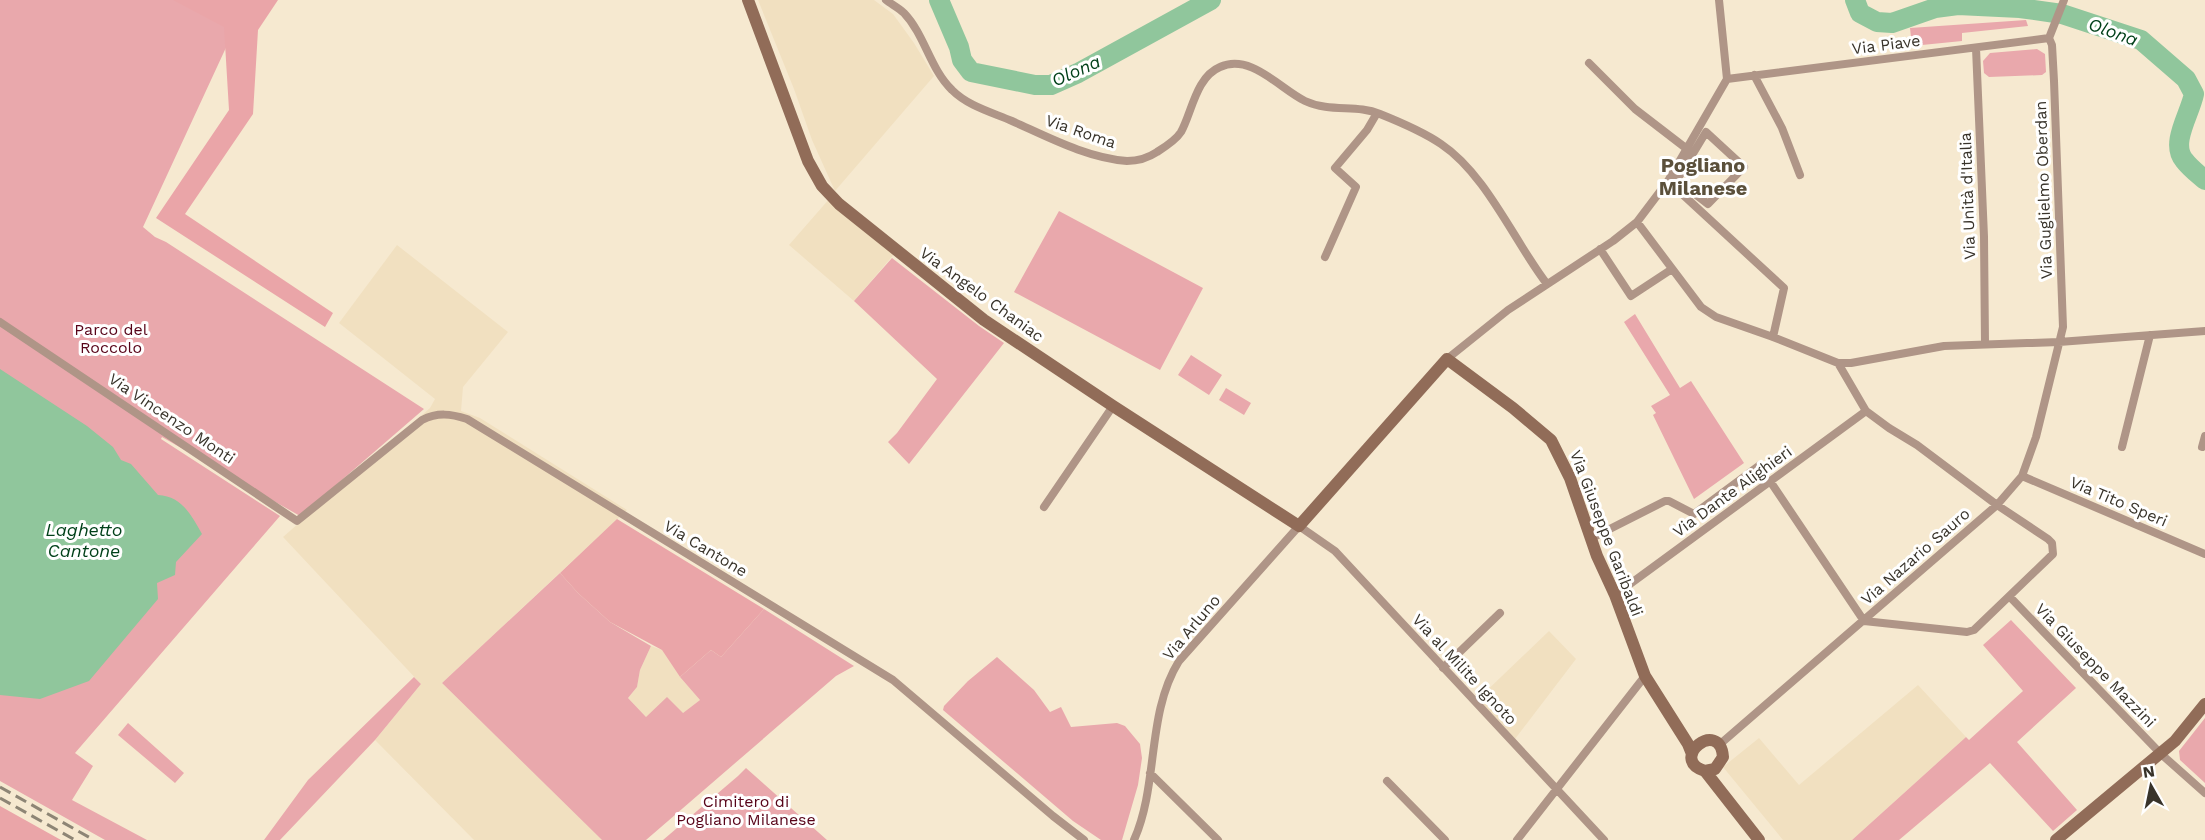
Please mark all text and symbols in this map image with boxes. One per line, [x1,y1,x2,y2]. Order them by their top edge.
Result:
water label: Olona [2086,13,2141,50]
street label: Via Piave [1851,31,1922,58]
water label: Olona [1048,51,1103,91]
street label: Via Guglielmo Oberdan [2031,100,2056,280]
street label: Via Roma [1043,111,1118,152]
street label: Via Unità d'Italia [1956,132,1979,260]
district label: Pogliano Milanese [1659,153,1747,200]
street label: Via Angelo Chaniac [916,243,1047,346]
park label: Parco del Roccolo [74,320,148,357]
street label: Via Vincenzo Monti [105,369,238,468]
street label: Via Dante Alighieri [1669,442,1795,541]
street label: Via Giuseppe Garibaldi [1566,447,1647,619]
street label: Via Tito Speri [2067,472,2170,531]
street label: Via Nazario Sauro [1857,504,1974,609]
street label: Via Cantone [661,516,751,581]
water label: Laghetto Cantone [46,519,122,561]
street label: Via Arluno [1159,591,1224,664]
street label: Via Giuseppe Mazzini [2031,599,2160,731]
street label: Via al Milite Ignoto [1408,610,1521,729]
north arrow [2121,756,2181,816]
text: N [2141,761,2156,782]
park label: Cimitero di Pogliano Milanese [676,792,816,829]

